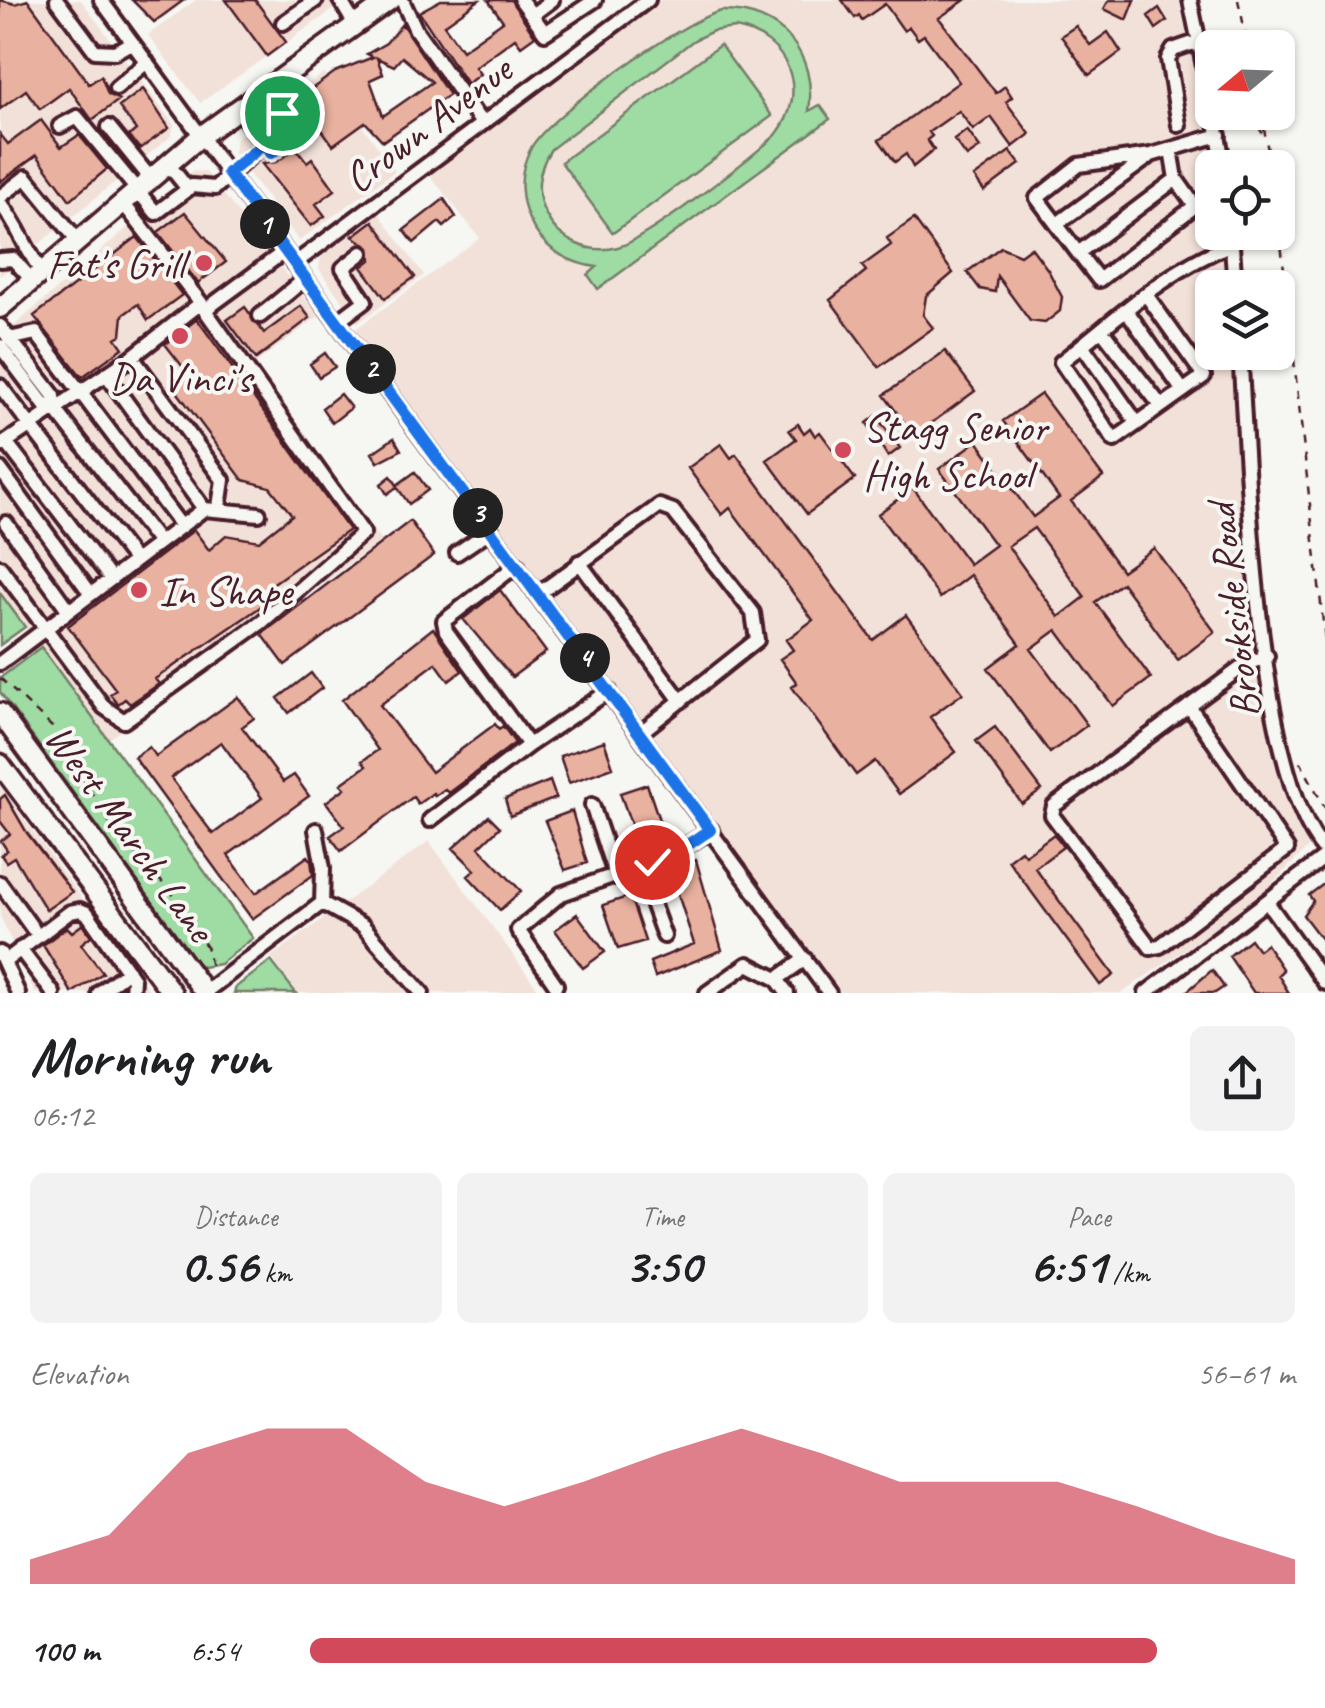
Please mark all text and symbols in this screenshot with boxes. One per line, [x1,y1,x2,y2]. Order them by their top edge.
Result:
north arrow [1195,30,1295,130]
map controls [1195,30,1295,370]
street label: Crown Avenue [333,42,525,205]
pin [240,71,325,156]
icon: arrive [255,86,310,141]
button: locate [1195,150,1295,250]
pin: 1 [240,199,290,249]
text: 1 [259,206,271,241]
place label: Fat's Grill [47,238,191,291]
marker: Fat's Grill [193,252,215,274]
button: layers [1195,270,1295,370]
marker: Da Vinci's [169,325,191,347]
pin: 2 [346,344,396,394]
text: 2 [365,351,377,386]
place label: Da Vinci's [109,352,255,405]
place label: Stagg Senior High School [863,401,1050,502]
marker: Stagg Senior High School [832,439,854,461]
pin: 3 [453,488,503,538]
street label: Brookside Road [1193,494,1273,721]
text: 3 [472,495,484,530]
place label: In Shape [159,565,294,618]
marker: In Shape [128,579,150,601]
pin: 4 [560,633,610,683]
text: 4 [579,640,591,675]
street label: West March Lane [33,713,229,955]
pin [610,820,695,905]
icon: check [625,835,680,890]
text: Morning run [30,1022,270,1092]
button: share [1190,1026,1295,1131]
text: 06:12 [30,1095,94,1136]
text: Distance [194,1199,278,1234]
text: Time [641,1199,684,1234]
text: Pace [1068,1199,1111,1234]
text: 0.56 [180,1234,258,1297]
text: 3:50 [624,1234,701,1297]
text: 6:51 [1029,1234,1106,1297]
text: km [258,1255,292,1290]
text: /km [1106,1255,1150,1290]
text: Elevation [30,1353,128,1394]
text: 56–61 m [1197,1353,1295,1394]
text: 100 m [30,1630,99,1671]
text: 6:54 [190,1630,240,1671]

